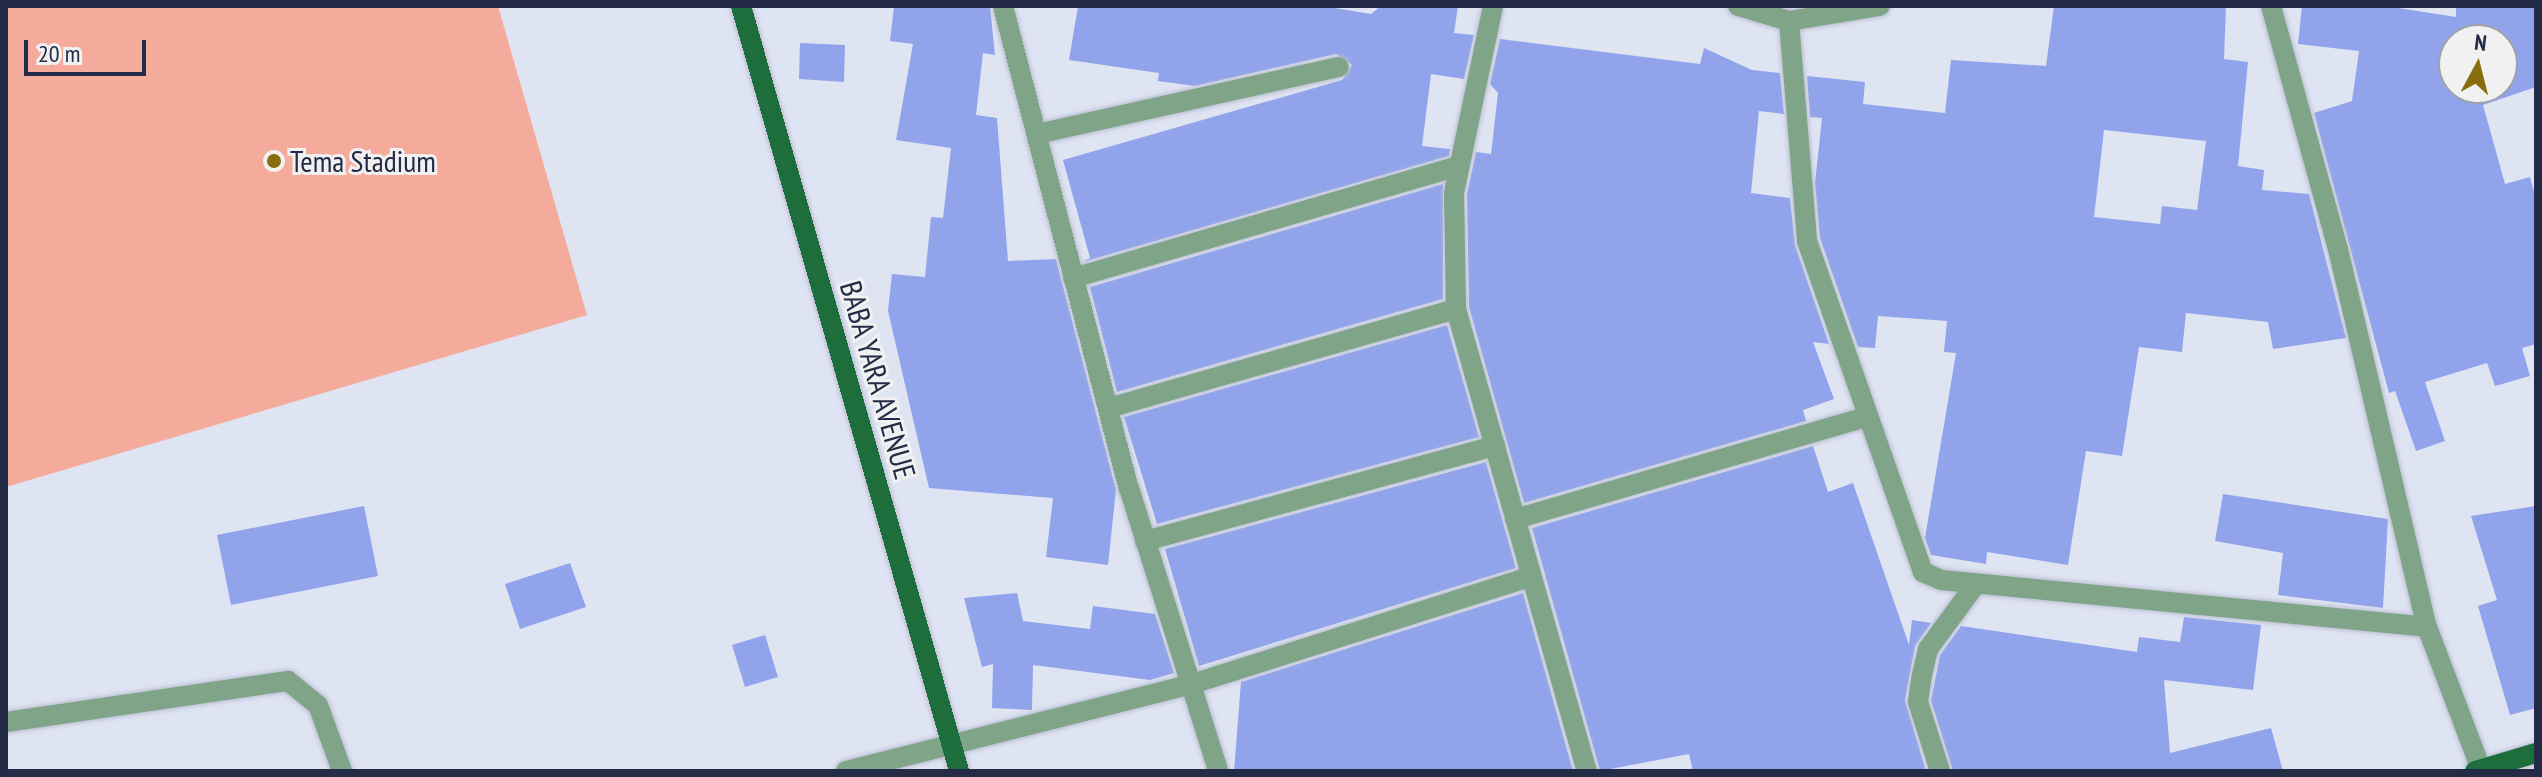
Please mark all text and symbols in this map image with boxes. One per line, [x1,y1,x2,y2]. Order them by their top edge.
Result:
scale bar [28,24,150,74]
north arrow [2438,24,2518,104]
text: N [2473,28,2488,57]
text: 20 m [38,38,80,69]
place label: Tema Stadium [290,143,436,179]
marker: Tema Stadium [265,152,283,170]
street label: BABA YARA AVENUE [832,275,924,485]

